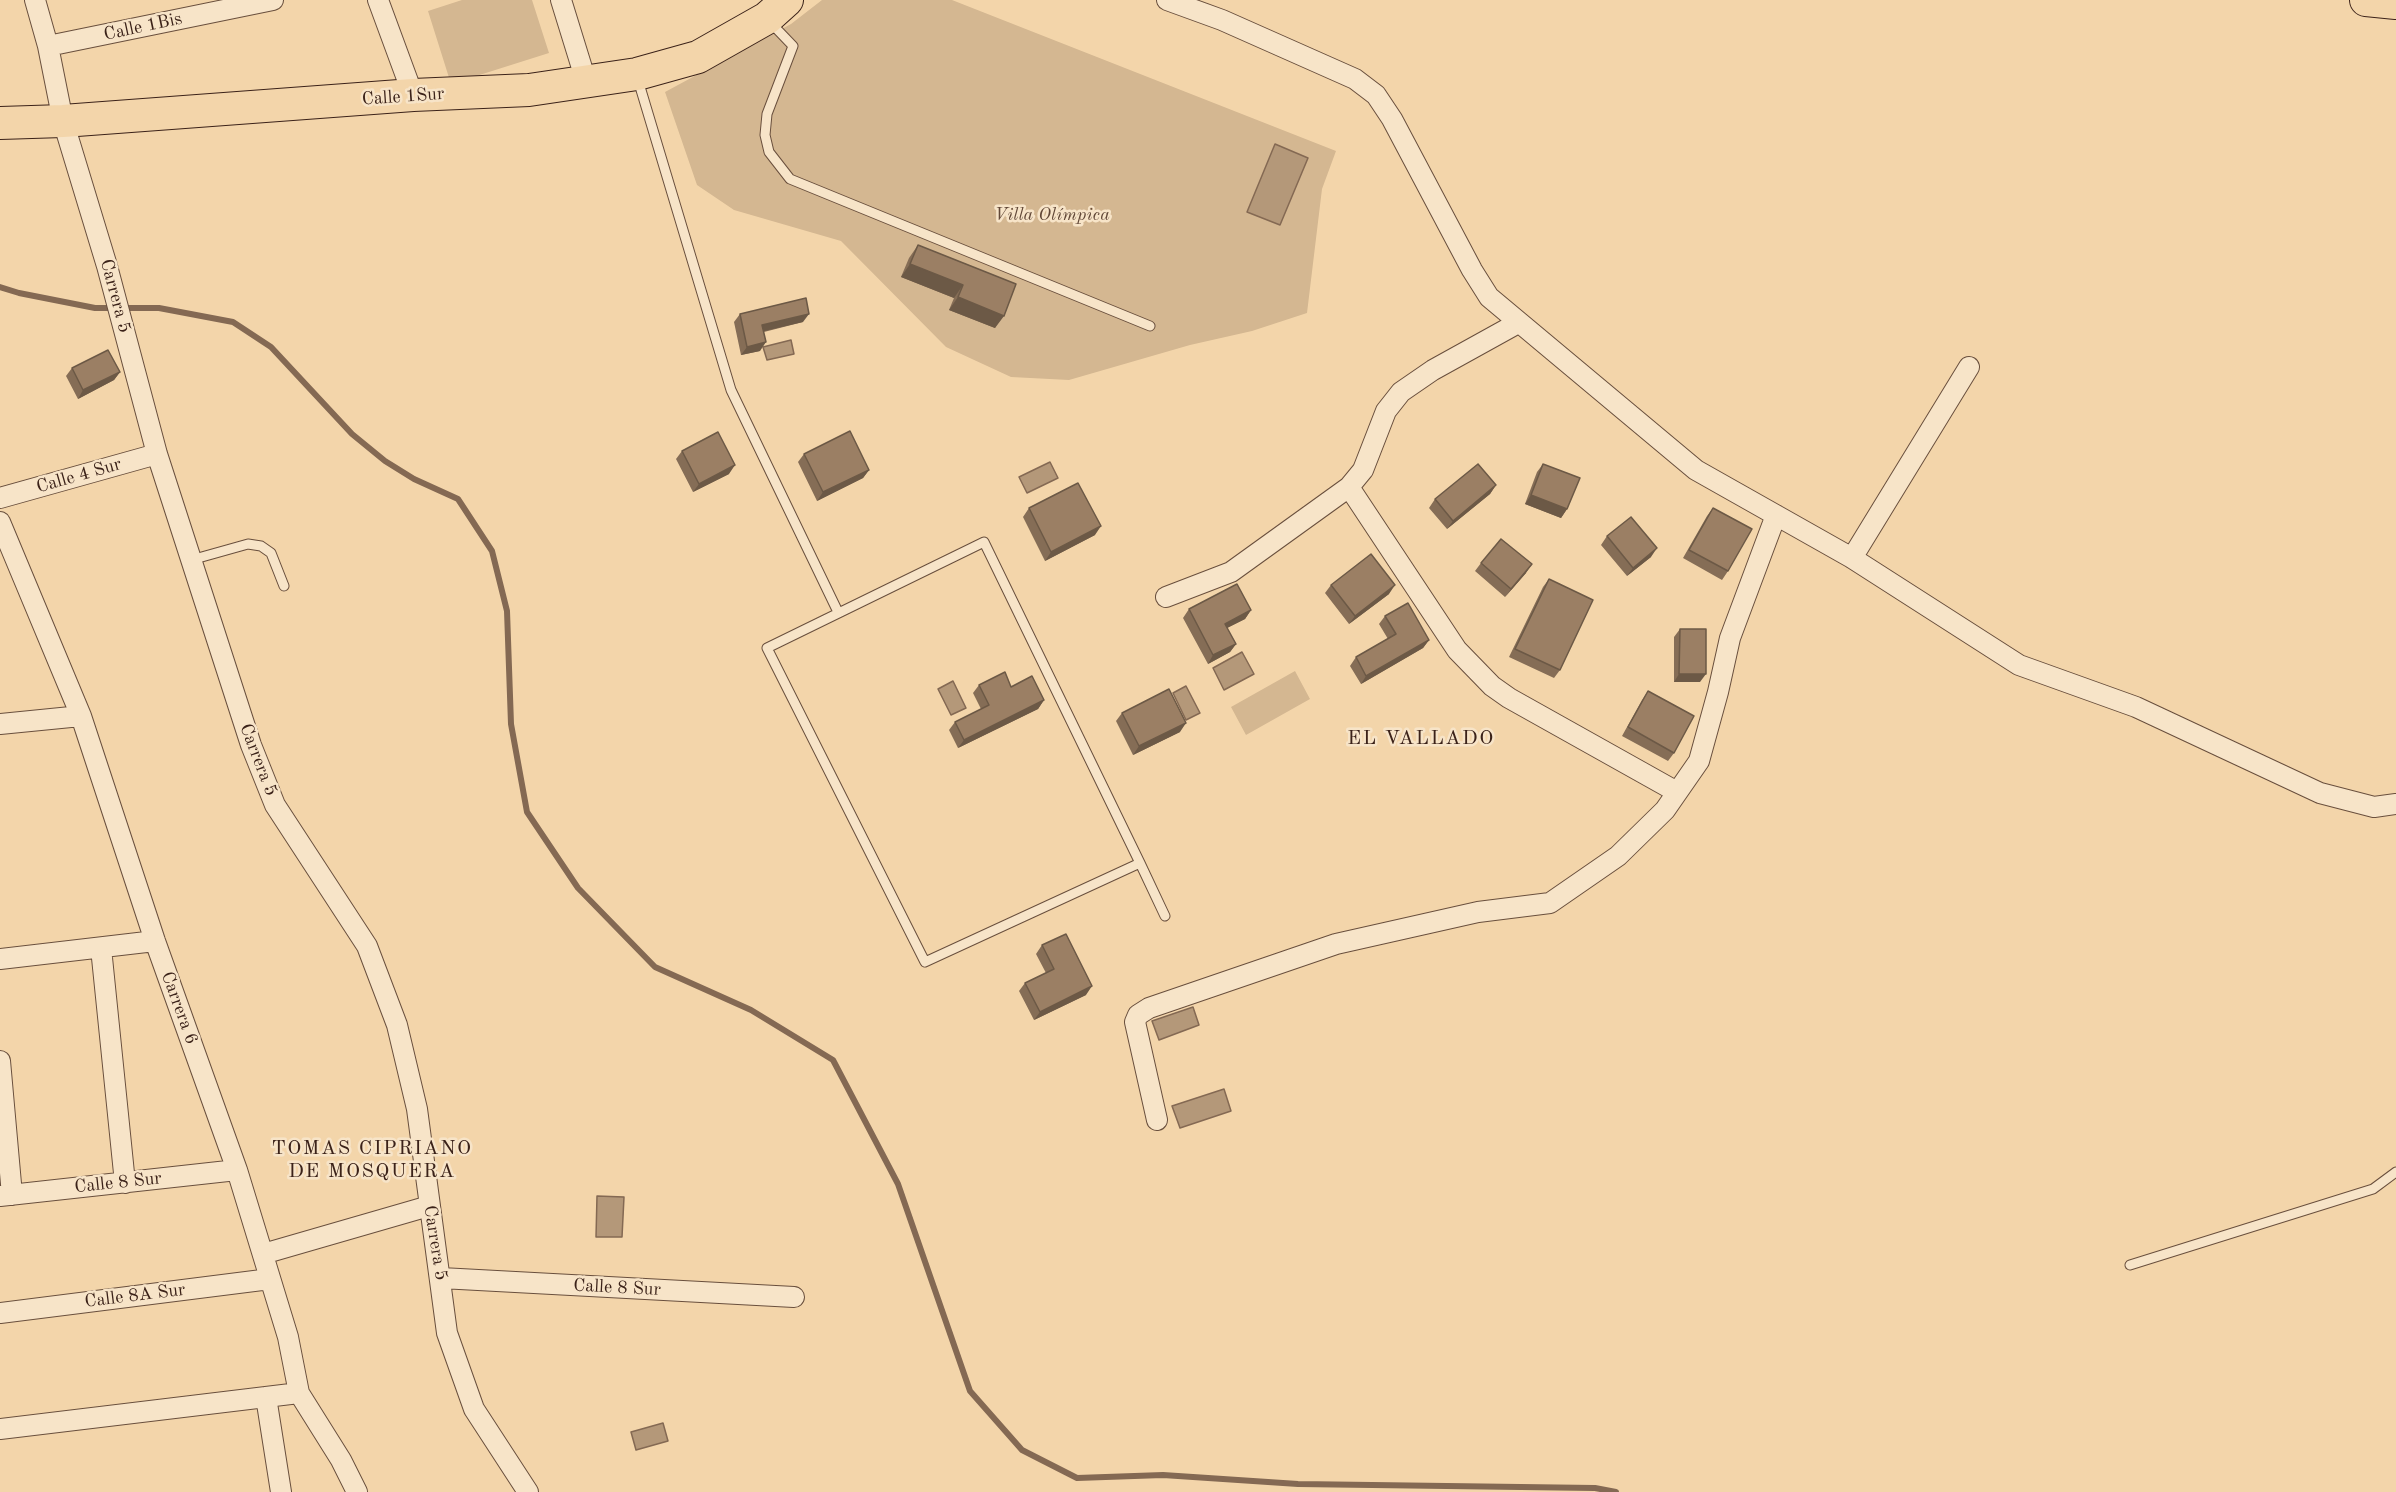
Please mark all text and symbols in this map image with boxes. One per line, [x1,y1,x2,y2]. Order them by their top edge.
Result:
street label: Calle 1Bis [102,8,184,46]
street label: Calle 1Sur [361,83,445,111]
park label: Villa Olímpica [994,204,1110,226]
street label: Carrera 5 [95,257,135,335]
street label: Calle 4 Sur [34,454,124,498]
street label: Carrera 5 [234,721,282,799]
district label: EL VALLADO [1347,727,1495,751]
street label: Carrera 6 [156,969,202,1047]
district label: TOMAS CIPRIANO DE MOSQUERA [271,1137,473,1184]
street label: Calle 8 Sur [73,1168,163,1198]
street label: Carrera 5 [418,1204,452,1282]
street label: Calle 8 Sur [573,1275,661,1301]
street label: Calle 8A Sur [83,1279,187,1313]

